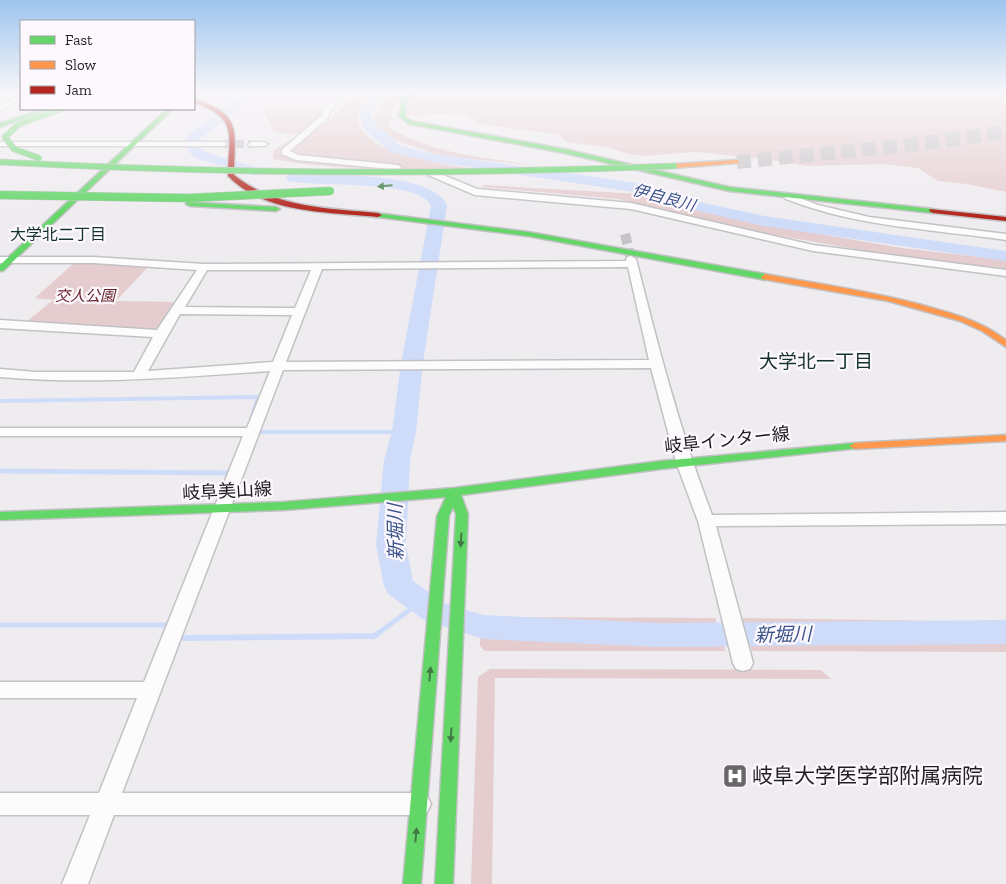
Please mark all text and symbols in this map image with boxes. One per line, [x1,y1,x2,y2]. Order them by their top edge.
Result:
legend [20,20,195,110]
text: Fast [65,31,93,49]
text: Slow [65,56,97,74]
text: Jam [65,81,92,99]
water label: 伊自良川 [630,180,699,215]
one-way arrow [377,182,393,190]
district label: 大学北二丁目 [10,225,106,244]
park label: 交人公園 [55,287,117,305]
district label: 大学北一丁目 [759,350,873,373]
street label: 岐阜インター線 [663,422,791,458]
street label: 岐阜美山線 [181,478,273,504]
water label: 新堀川 [383,501,407,561]
one-way arrow [456,532,464,548]
water label: 新堀川 [754,622,814,646]
one-way arrow [426,665,434,681]
one-way arrow [447,728,455,744]
hospital icon: 岐阜大学医学部附属病院 [722,763,748,789]
place label: 岐阜大学医学部附属病院 [752,763,983,788]
one-way arrow [413,827,421,843]

